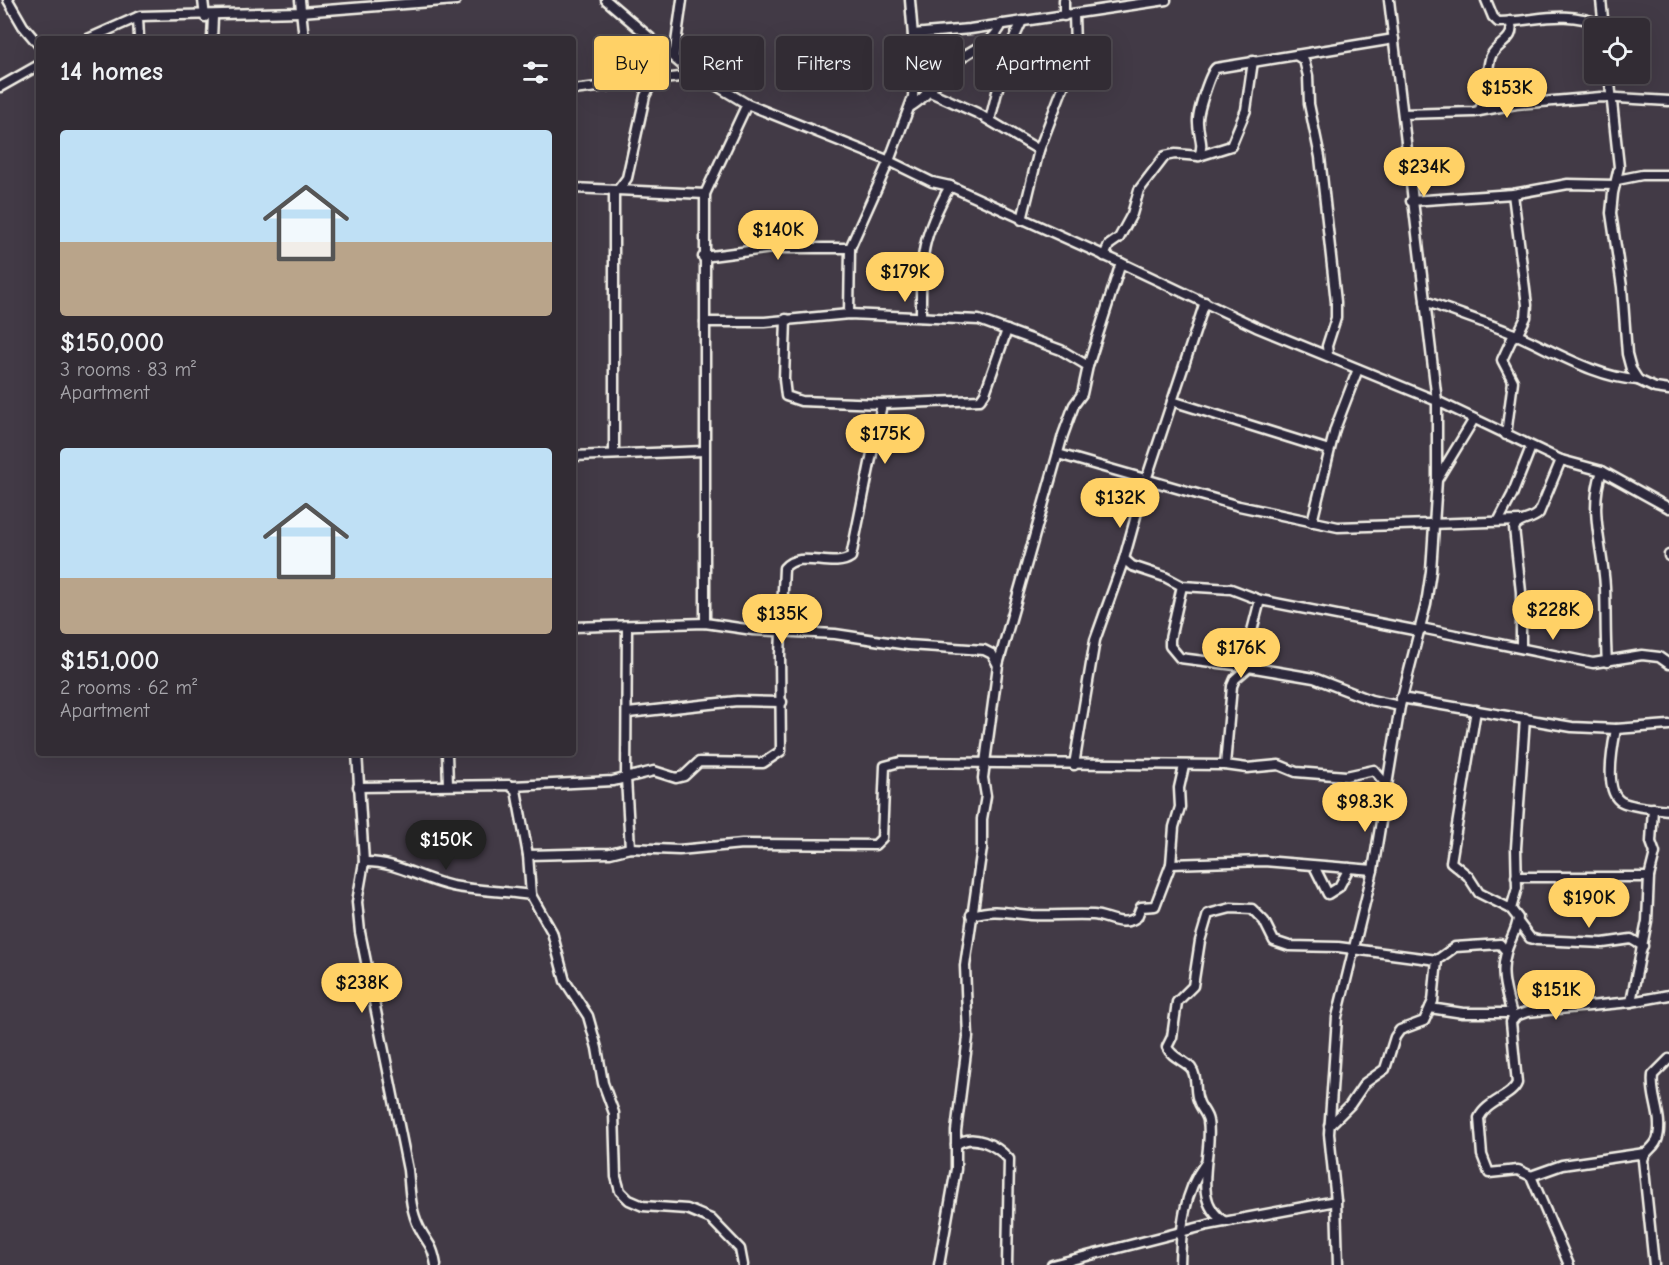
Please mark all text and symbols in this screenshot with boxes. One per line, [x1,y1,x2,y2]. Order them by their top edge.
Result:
map controls [1584,18,1650,84]
button: locate [1584,18,1650,84]
chip: Buy [594,36,669,90]
chip: Rent [681,36,764,90]
chip: Filters [776,36,872,90]
chip: New [884,36,963,90]
chip: Apartment [975,36,1111,90]
icon: filters [519,56,552,89]
text: 14 homes [60,57,163,87]
pin: $153K [1465,68,1549,119]
text: $153K [1481,76,1533,99]
pin: $234K [1382,147,1466,198]
text: $234K [1398,155,1450,178]
icon: home [252,169,360,277]
pin: $140K [736,210,820,261]
text: $140K [752,218,804,241]
pin: $179K [863,252,947,303]
text: $179K [880,260,930,283]
text: $150,000 [60,328,164,358]
text: 3 rooms · 83 m² [60,358,196,381]
text: Apartment [60,381,150,404]
pin: $175K [843,414,927,465]
text: $175K [860,422,910,445]
pin: $132K [1078,478,1162,529]
text: $132K [1095,486,1145,509]
icon: home [252,487,360,595]
pin: $228K [1511,590,1595,641]
pin: $135K [740,594,824,645]
text: $228K [1526,598,1580,621]
text: $135K [756,602,808,625]
pin: $176K [1199,628,1283,679]
text: $176K [1216,636,1266,659]
text: $151,000 [60,646,159,676]
text: 2 rooms · 62 m² [60,676,197,699]
text: Apartment [60,699,150,722]
pin: $98.3K [1316,782,1414,833]
text: $98.3K [1336,790,1394,813]
pin: $150K [404,820,488,871]
text: $150K [419,828,473,851]
pin: $190K [1547,878,1631,929]
text: $190K [1562,886,1616,909]
pin: $238K [320,963,404,1014]
pin: $151K [1514,970,1598,1021]
text: $238K [335,971,389,994]
text: $151K [1531,978,1581,1001]

